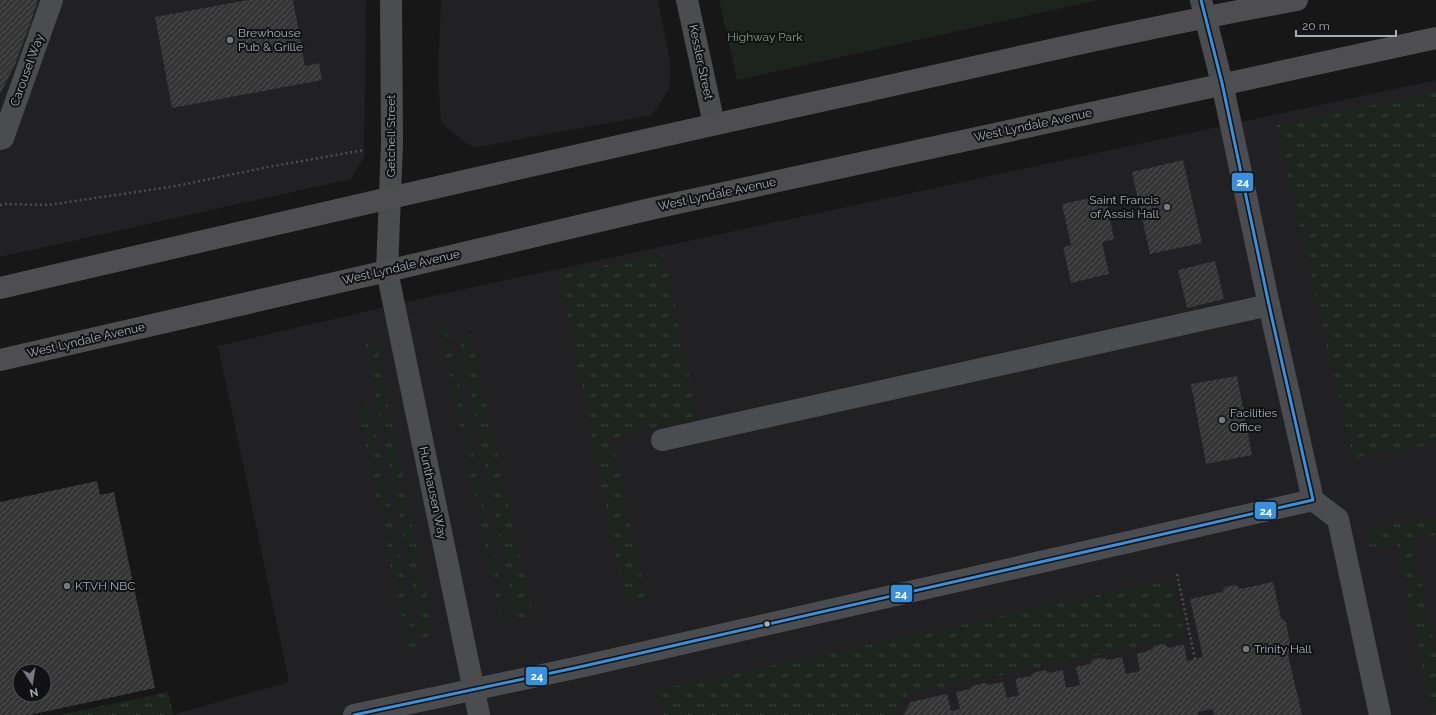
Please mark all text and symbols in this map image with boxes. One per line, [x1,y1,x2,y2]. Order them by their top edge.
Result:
scale bar [1296,12,1396,38]
text: 20 m [1302,19,1330,33]
street label: Kessler Street [686,23,716,101]
place label: Brewhouse Pub & Grille [238,26,303,54]
park label: Highway Park [727,30,803,44]
street label: Carousel Way [7,31,47,108]
marker: Brewhouse Pub & Grille [225,35,235,45]
street label: Getchell Street [384,95,398,177]
street label: West Lyndale Avenue [973,106,1093,144]
line badge: 24 [1231,172,1254,192]
street label: West Lyndale Avenue [657,175,777,213]
text: 24 [1237,176,1249,189]
place label: Saint Francis of Assisi Hall [1089,193,1160,221]
marker: Saint Francis of Assisi Hall [1162,202,1172,212]
street label: West Lyndale Avenue [341,247,461,287]
street label: West Lyndale Avenue [26,320,146,360]
place label: Facilities Office [1230,406,1278,434]
marker: Facilities Office [1217,415,1227,425]
street label: Hunthausen Way [416,445,450,541]
line badge: 24 [1254,501,1277,520]
text: 24 [1260,505,1272,518]
place label: KTVH NBC [75,579,136,593]
marker: KTVH NBC [62,581,72,591]
line badge: 24 [890,584,913,603]
text: 24 [895,588,907,601]
unlabelled marker [762,619,772,629]
place label: Trinity Hall [1254,642,1313,656]
marker: Trinity Hall [1241,644,1251,654]
north arrow [12,663,52,703]
line badge: 24 [525,666,548,686]
text: 24 [531,670,543,683]
text: N [29,685,39,700]

